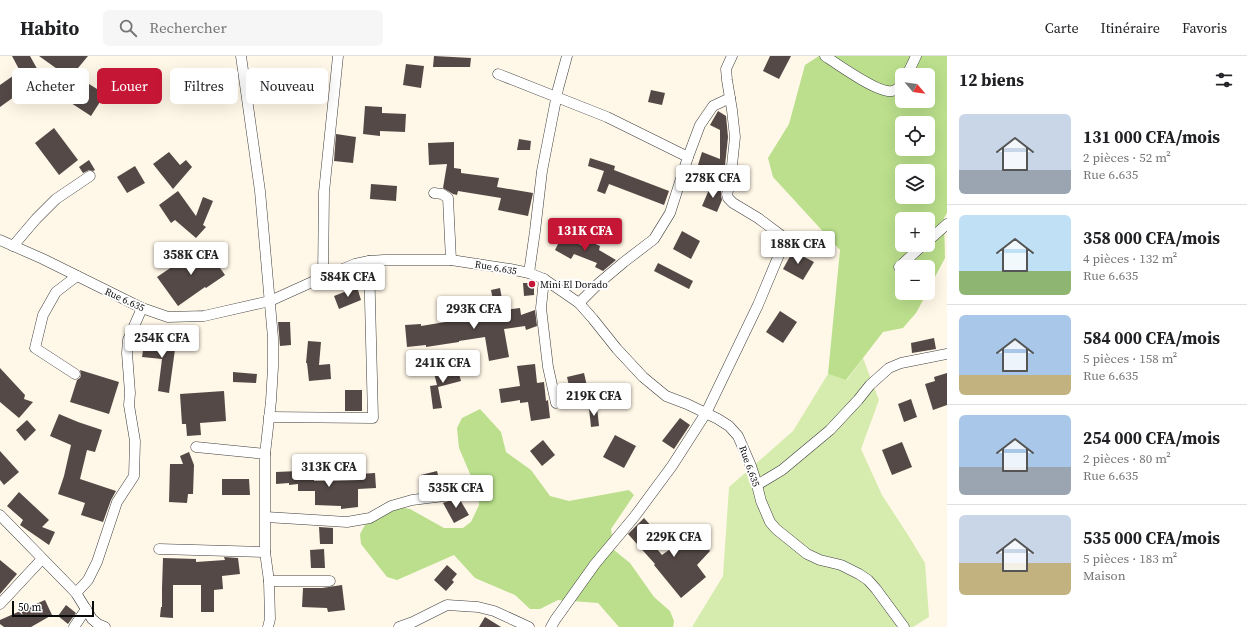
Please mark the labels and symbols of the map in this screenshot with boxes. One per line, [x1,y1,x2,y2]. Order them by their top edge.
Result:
north arrow [895,68,935,108]
pin: 278K CFA [672,165,754,199]
pin: 131K CFA [544,218,626,252]
pin: 188K CFA [757,231,839,265]
pin: 358K CFA [150,242,232,276]
street label: Rue 6.635 [474,257,518,278]
pin: 584K CFA [307,264,389,298]
place label: Mini El Dorado [540,278,608,291]
marker: Mini El Dorado [527,279,537,289]
street label: Rue 6.635 [103,285,147,314]
pin: 293K CFA [433,296,515,330]
pin: 254K CFA [121,325,203,359]
pin: 241K CFA [402,350,484,384]
pin: 219K CFA [553,383,635,417]
street label: Rue 6.635 [736,444,763,488]
pin: 313K CFA [288,454,370,488]
pin: 535K CFA [415,475,497,509]
pin: 229K CFA [633,524,715,558]
scale bar [12,599,94,618]

